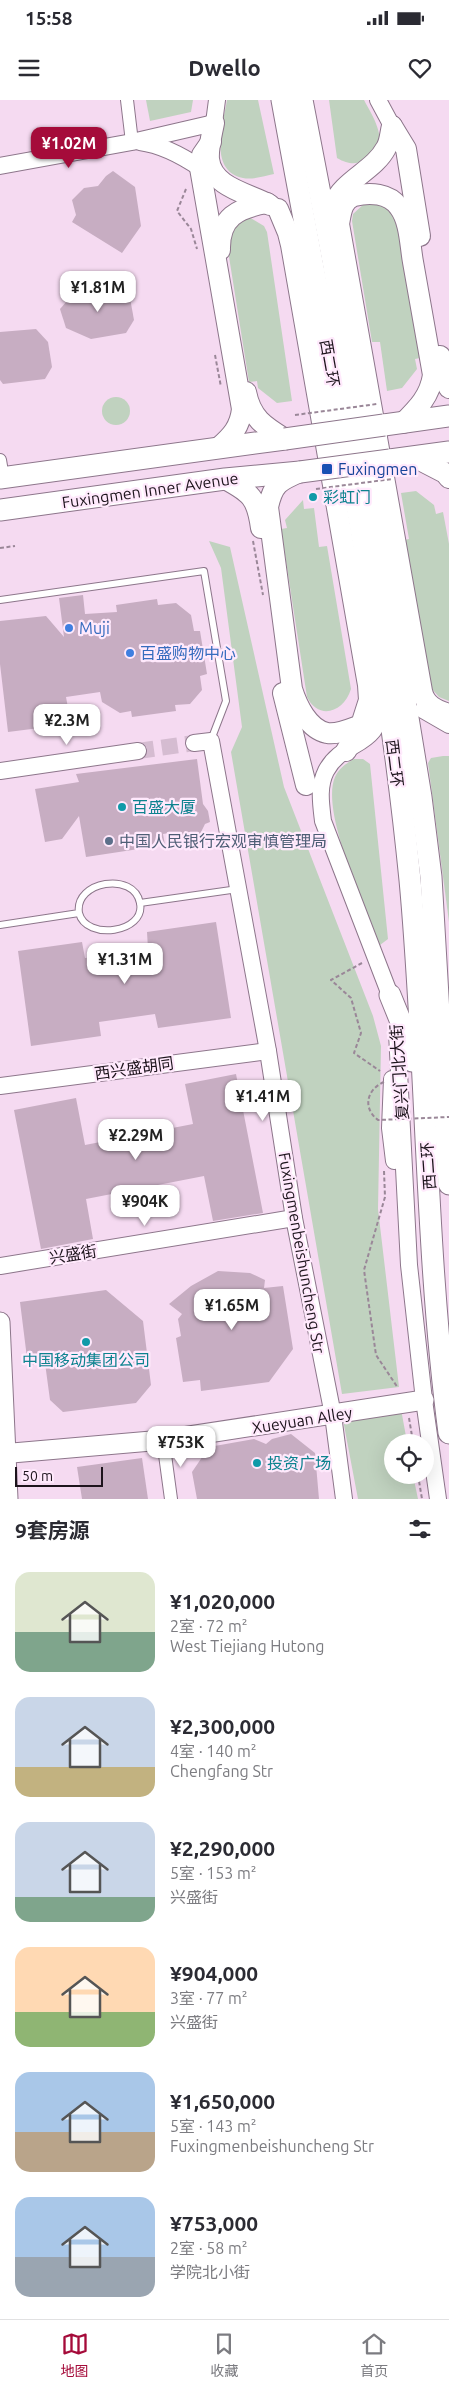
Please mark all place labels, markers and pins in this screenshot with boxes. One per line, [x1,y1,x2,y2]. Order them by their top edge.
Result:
pin: ¥1.02M [28,127,110,169]
pin: ¥1.81M [57,270,139,313]
place label: Fuxingmen [338,460,417,478]
marker: Fuxingmen [320,462,334,476]
place label: 彩虹门 [323,488,371,506]
marker: 彩虹门 [307,491,319,503]
place label: Muji [79,619,110,637]
marker: Muji [63,622,75,634]
place label: 百盛购物中心 [140,644,236,662]
marker: 百盛购物中心 [124,647,136,659]
pin: ¥2.3M [32,704,102,746]
place label: 百盛大厦 [132,798,196,816]
marker: 百盛大厦 [116,801,128,813]
place label: 中国人民银行宏观审慎管理局 [119,832,327,850]
marker: 中国人民银行宏观审慎管理局 [103,835,115,847]
pin: ¥1.31M [84,942,166,985]
pin: ¥1.41M [222,1080,304,1122]
pin: ¥2.29M [95,1118,177,1161]
pin: ¥904K [110,1184,180,1227]
pin: ¥1.65M [191,1288,273,1331]
marker: 中国移动集团公司 [80,1336,92,1348]
place label: 中国移动集团公司 [22,1351,150,1369]
pin: ¥753K [146,1426,216,1468]
place label: 投资广场 [267,1454,331,1472]
marker: 投资广场 [251,1457,263,1469]

